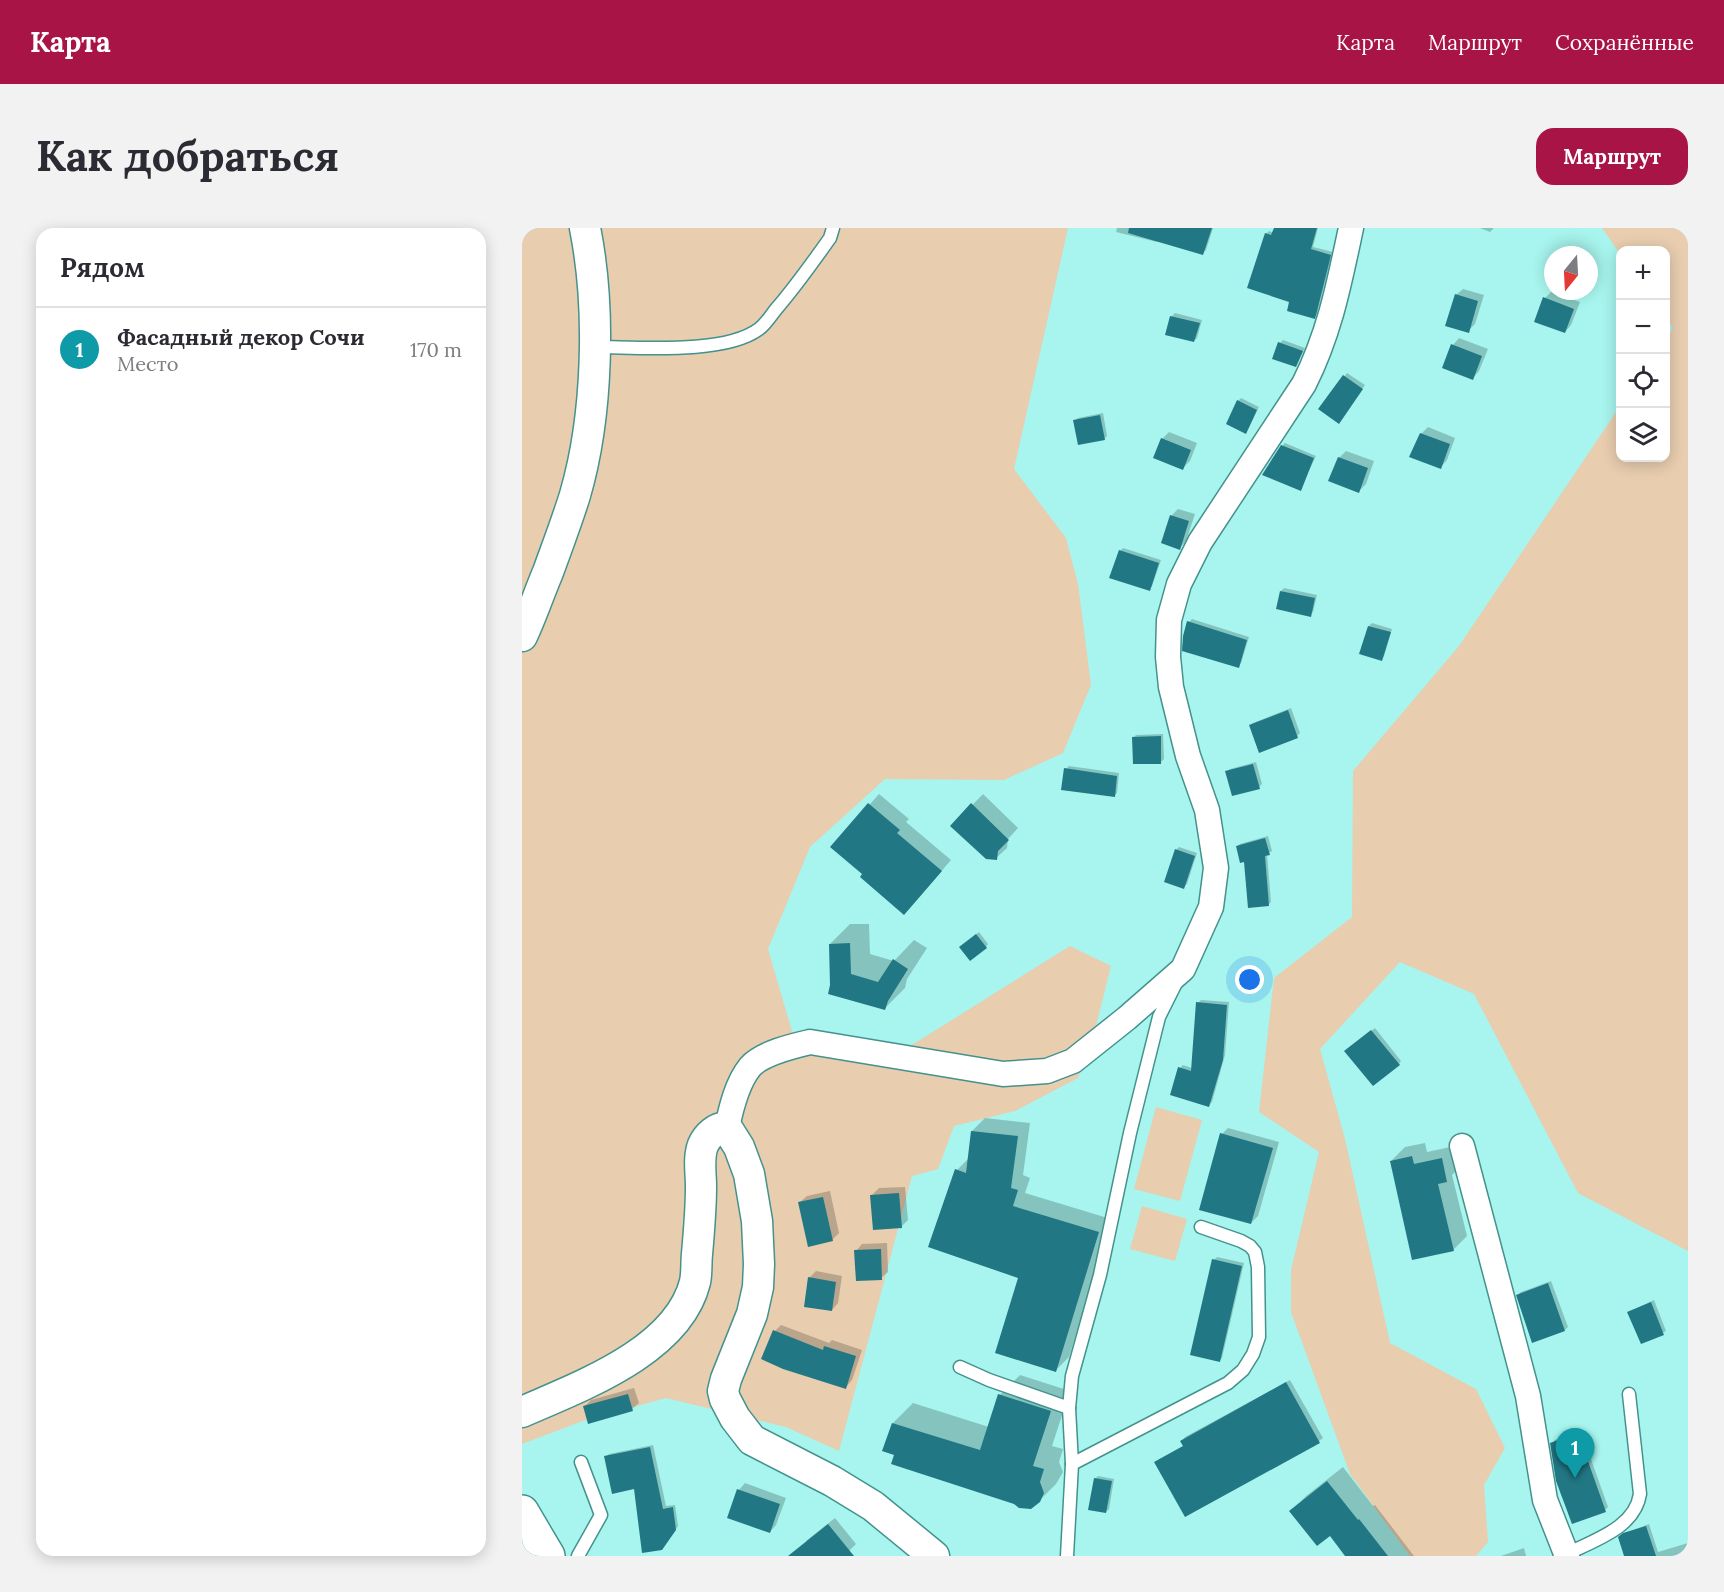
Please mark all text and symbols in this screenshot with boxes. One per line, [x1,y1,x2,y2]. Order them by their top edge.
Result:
text: Карта [30,24,111,60]
text: Карта [1336,29,1395,56]
text: Маршрут [1428,29,1522,56]
text: Сохранённые [1555,29,1694,56]
button: Маршрут [1536,128,1688,185]
text: Как добраться [36,129,339,183]
north arrow [1544,246,1598,300]
map controls [1616,246,1670,462]
button: + [1616,246,1670,300]
text: Рядом [60,251,145,284]
button: − [1616,300,1670,354]
text: Фасадный декор Сочи [117,323,364,351]
text: 1 [75,337,84,362]
text: 170 m [410,337,462,362]
text: Место [117,351,178,376]
button: locate [1616,354,1670,408]
button: layers [1616,408,1670,462]
your location [1235,965,1264,994]
pin: 1 [1556,1428,1594,1478]

